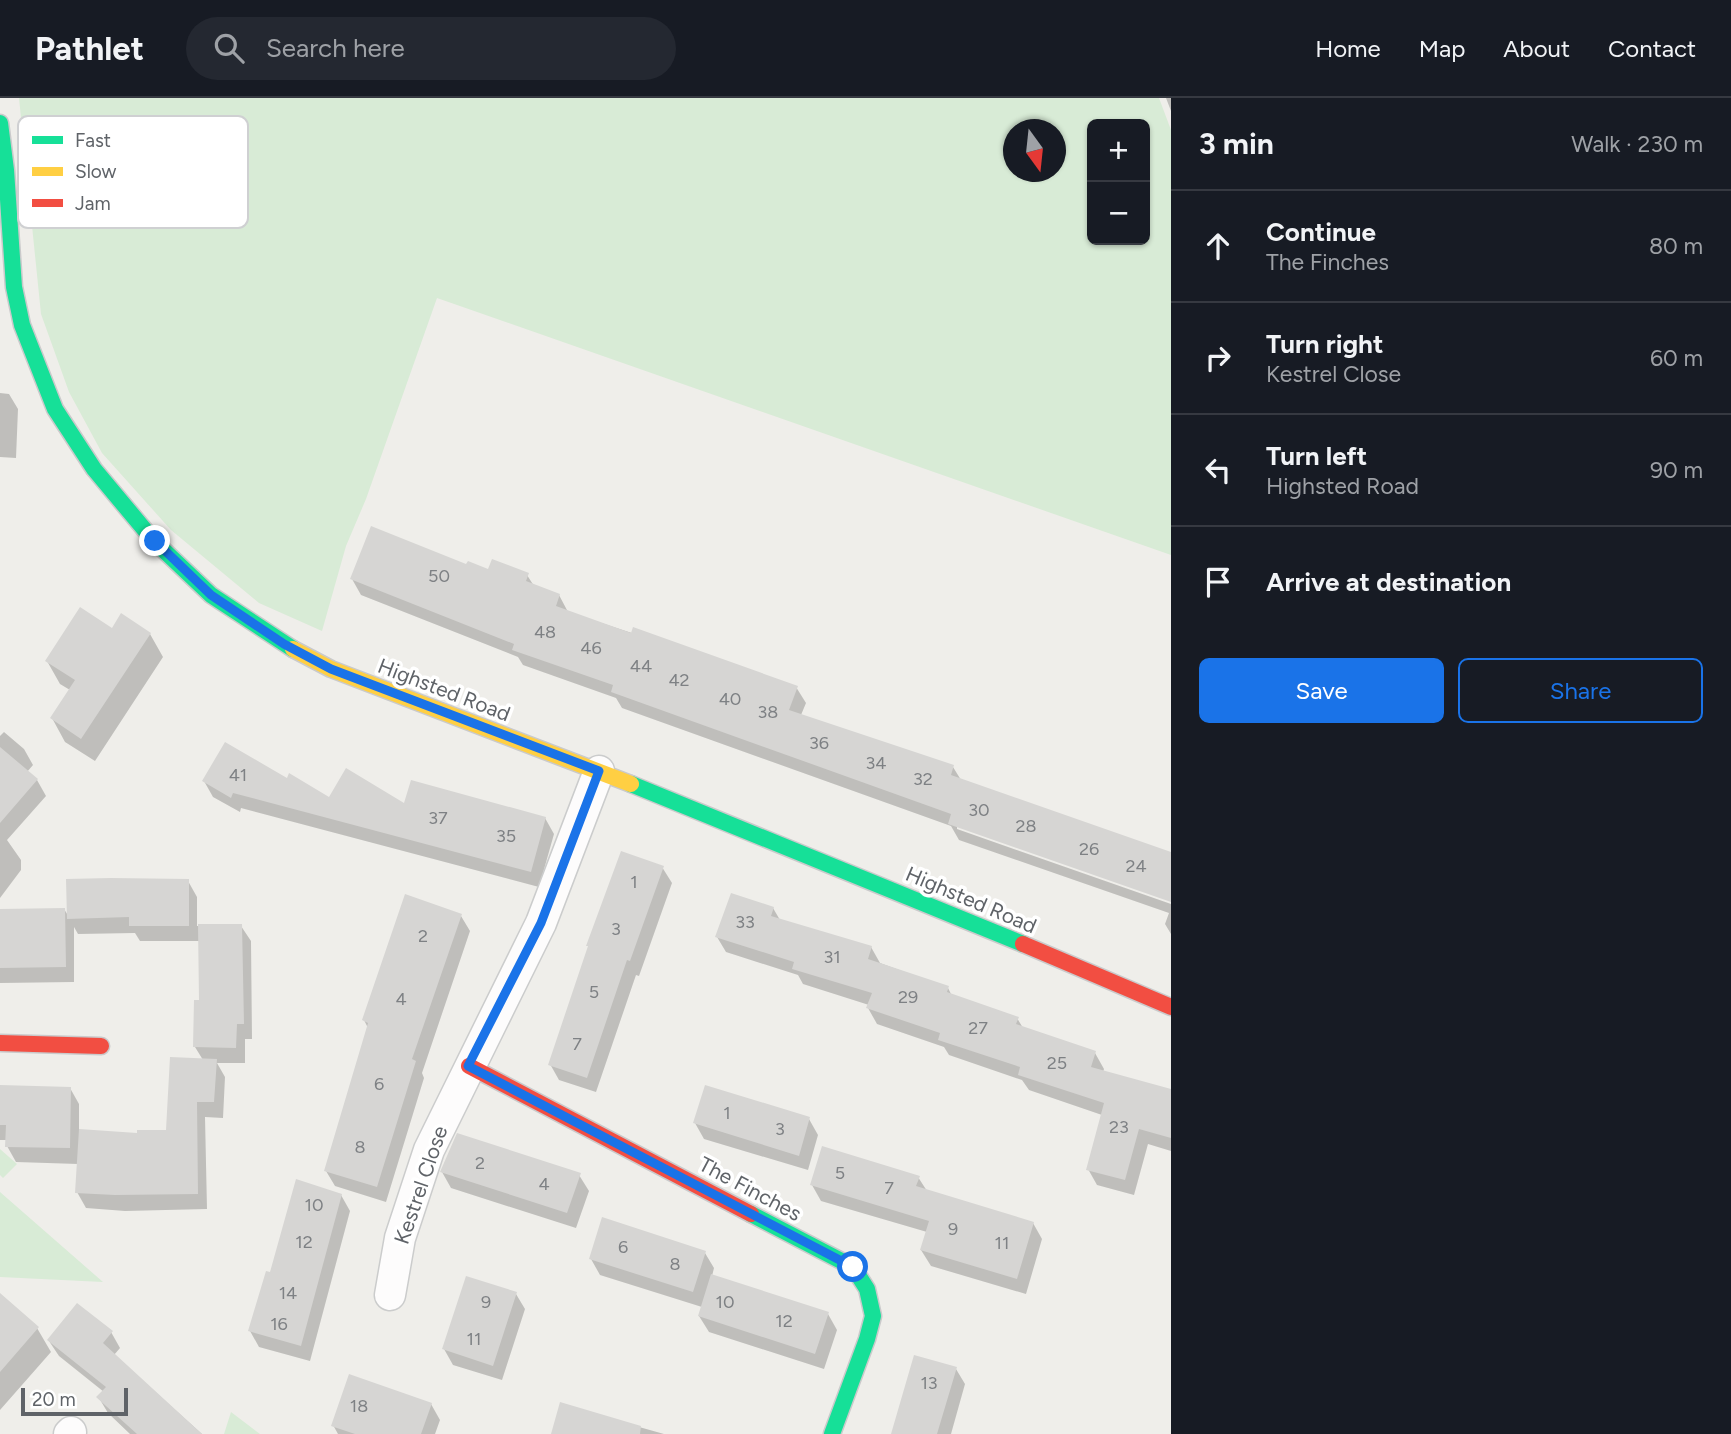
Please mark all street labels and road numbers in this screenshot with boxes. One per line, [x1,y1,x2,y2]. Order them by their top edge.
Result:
street label: Highsted Road [375,653,514,726]
street label: Highsted Road [902,861,1040,938]
street label: Kestrel Close [389,1122,452,1247]
street label: The Finches [695,1151,806,1226]

